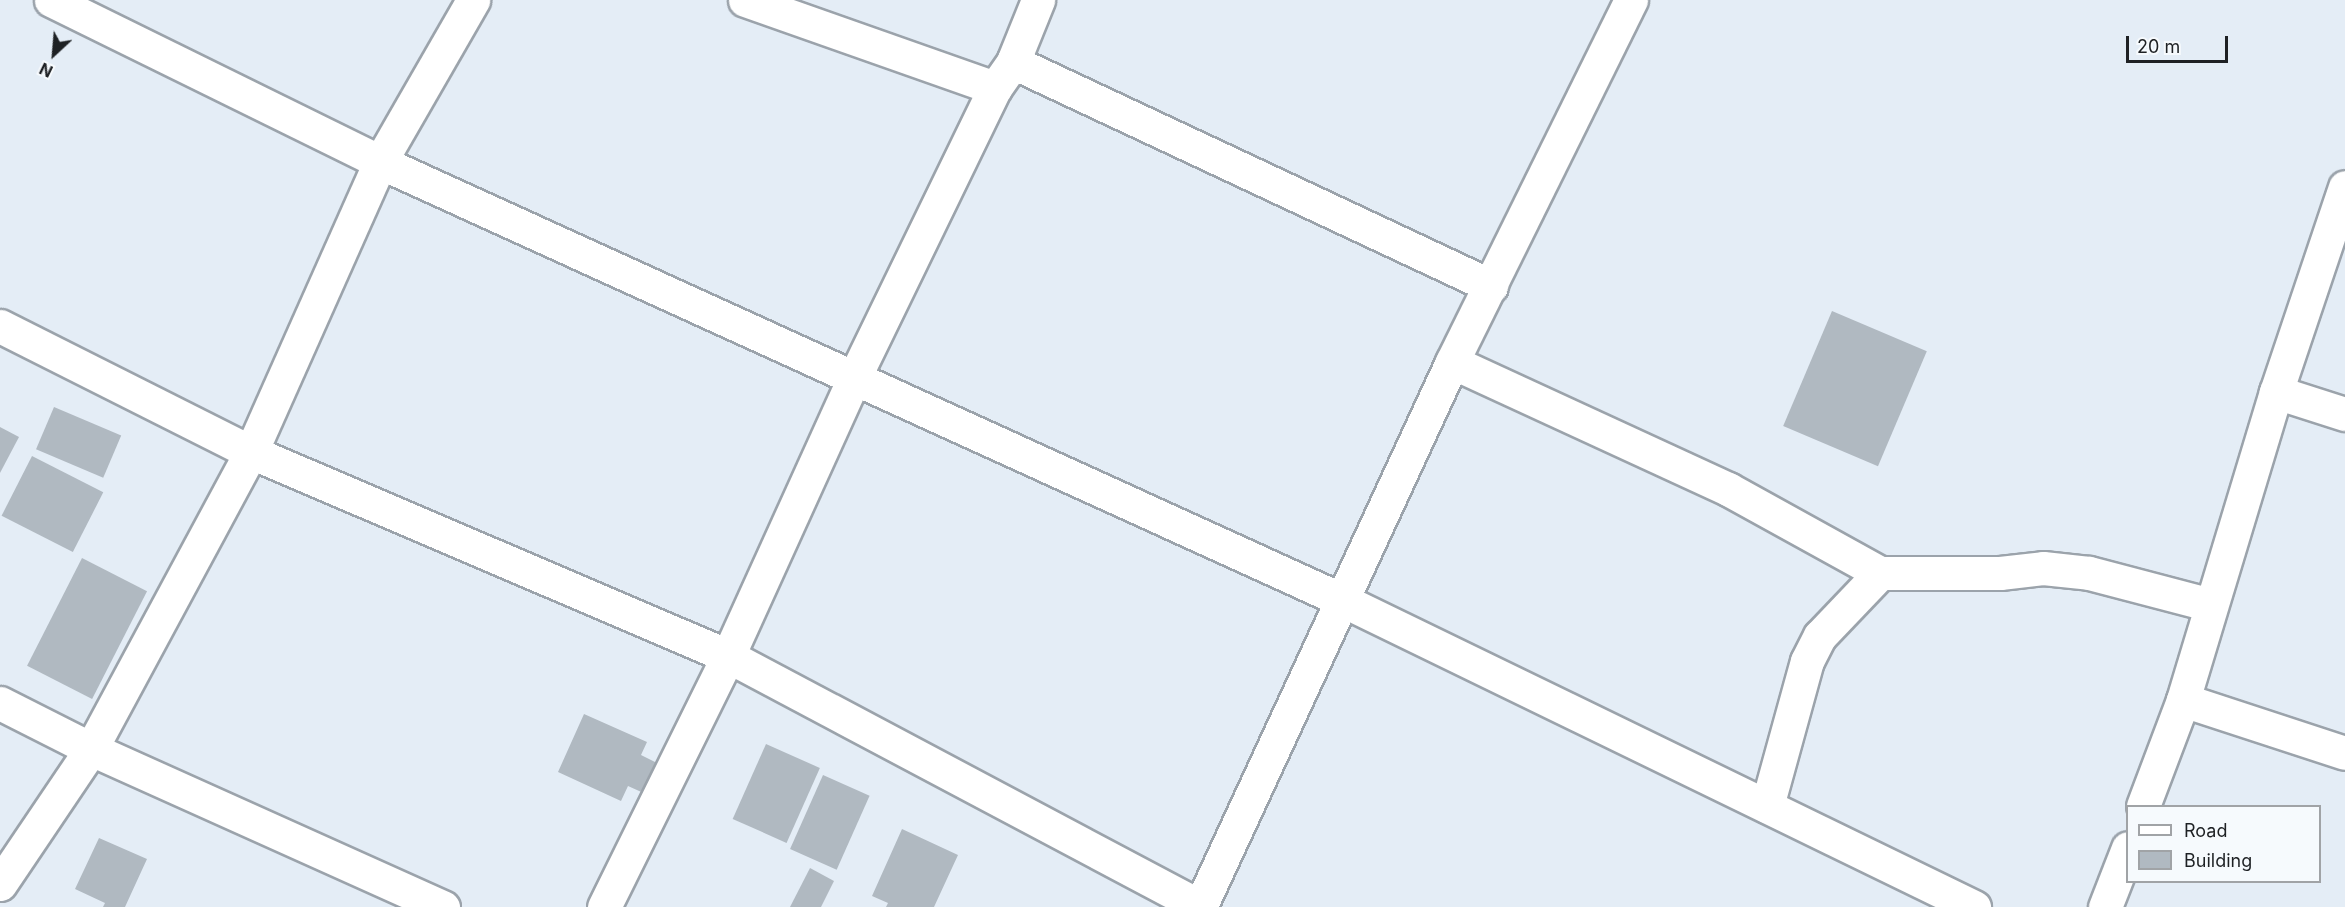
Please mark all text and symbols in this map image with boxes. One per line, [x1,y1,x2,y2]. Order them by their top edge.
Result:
north arrow [24,24,84,84]
scale bar [2129,24,2231,62]
text: 20 m [2137,36,2180,57]
text: N [36,59,56,82]
legend [2126,805,2321,883]
text: Road [2184,820,2227,841]
text: Building [2184,850,2252,871]

